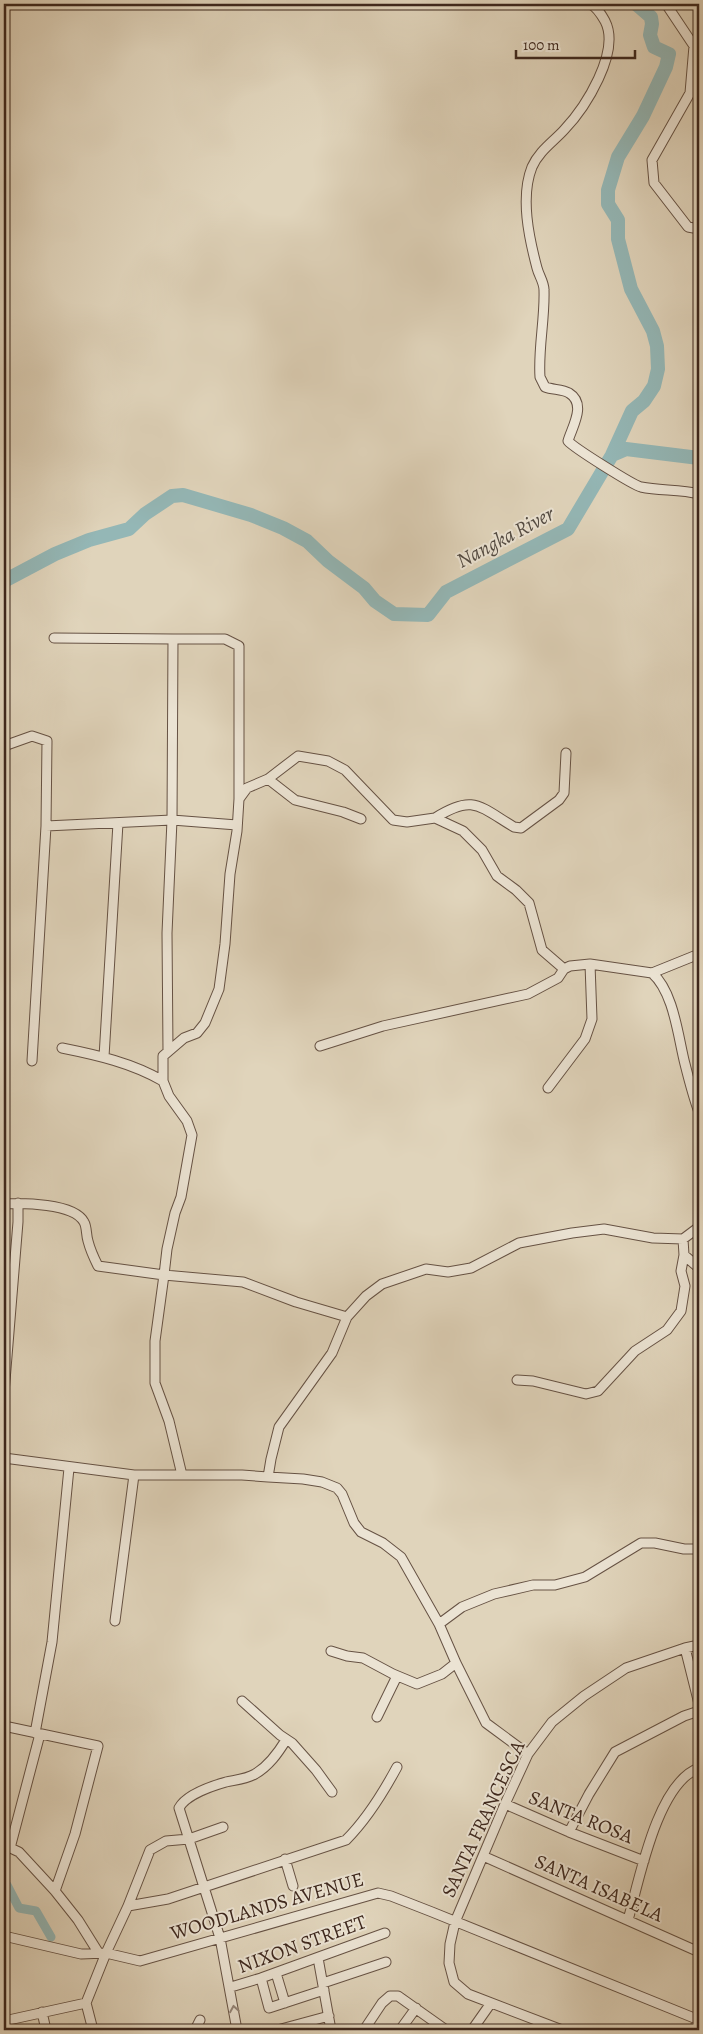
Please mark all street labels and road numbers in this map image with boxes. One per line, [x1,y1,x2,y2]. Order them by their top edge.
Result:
street label: SANTA FRANCESCA [435,1736,531,1902]
street label: SANTA ROSA [525,1784,638,1850]
street label: SANTA ISABELA [531,1848,668,1929]
street label: WOODLANDS AVENUE [166,1865,367,1947]
street label: NIXON STREET [234,1908,370,1980]

